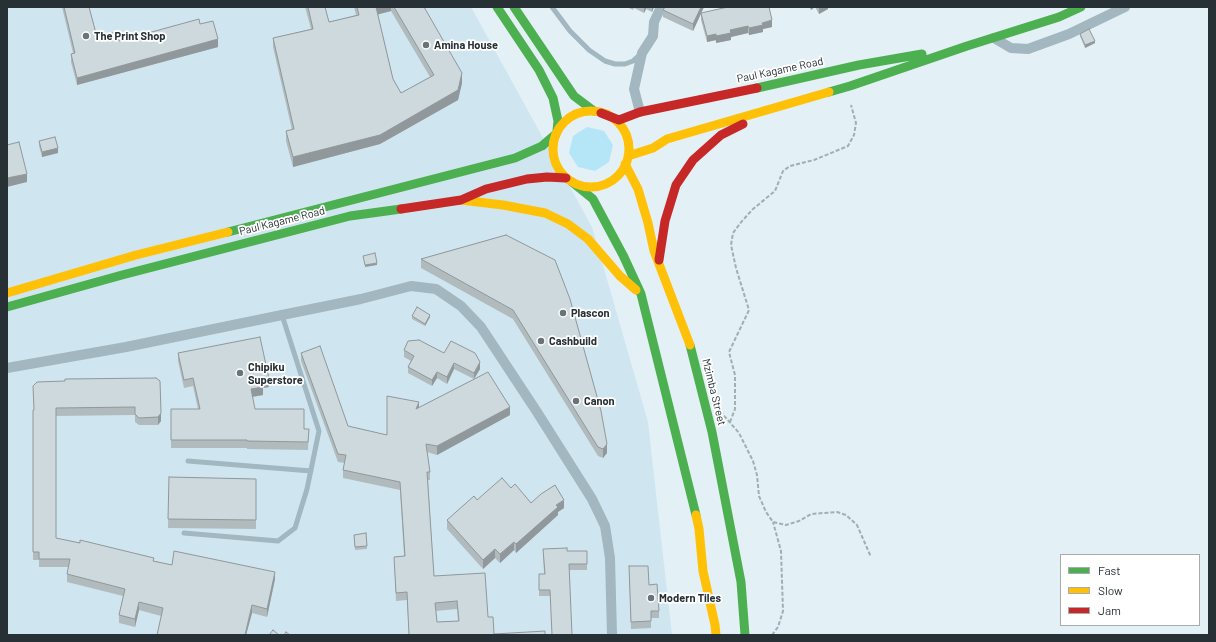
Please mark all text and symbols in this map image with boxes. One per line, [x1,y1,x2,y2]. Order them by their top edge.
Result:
place label: The Print Shop [94,29,166,43]
marker: The Print Shop [81,31,91,41]
place label: Amina House [434,38,498,52]
marker: Amina House [421,40,431,50]
street label: Paul Kagame Road [736,54,824,86]
street label: Paul Kagame Road [238,204,326,238]
place label: Plascon [571,306,610,320]
marker: Plascon [558,308,568,318]
place label: Cashbuild [549,334,597,348]
marker: Cashbuild [536,336,546,346]
street label: Mzimba Street [699,357,729,427]
place label: Chipiku Superstore [248,360,303,386]
marker: Chipiku Superstore [235,368,245,378]
place label: Canon [584,394,615,408]
marker: Canon [571,396,581,406]
legend [1060,554,1200,626]
text: Fast [1098,563,1121,577]
text: Slow [1098,583,1123,597]
place label: Modern Tiles [659,591,721,605]
marker: Modern Tiles [646,593,656,603]
text: Jam [1098,603,1121,617]

